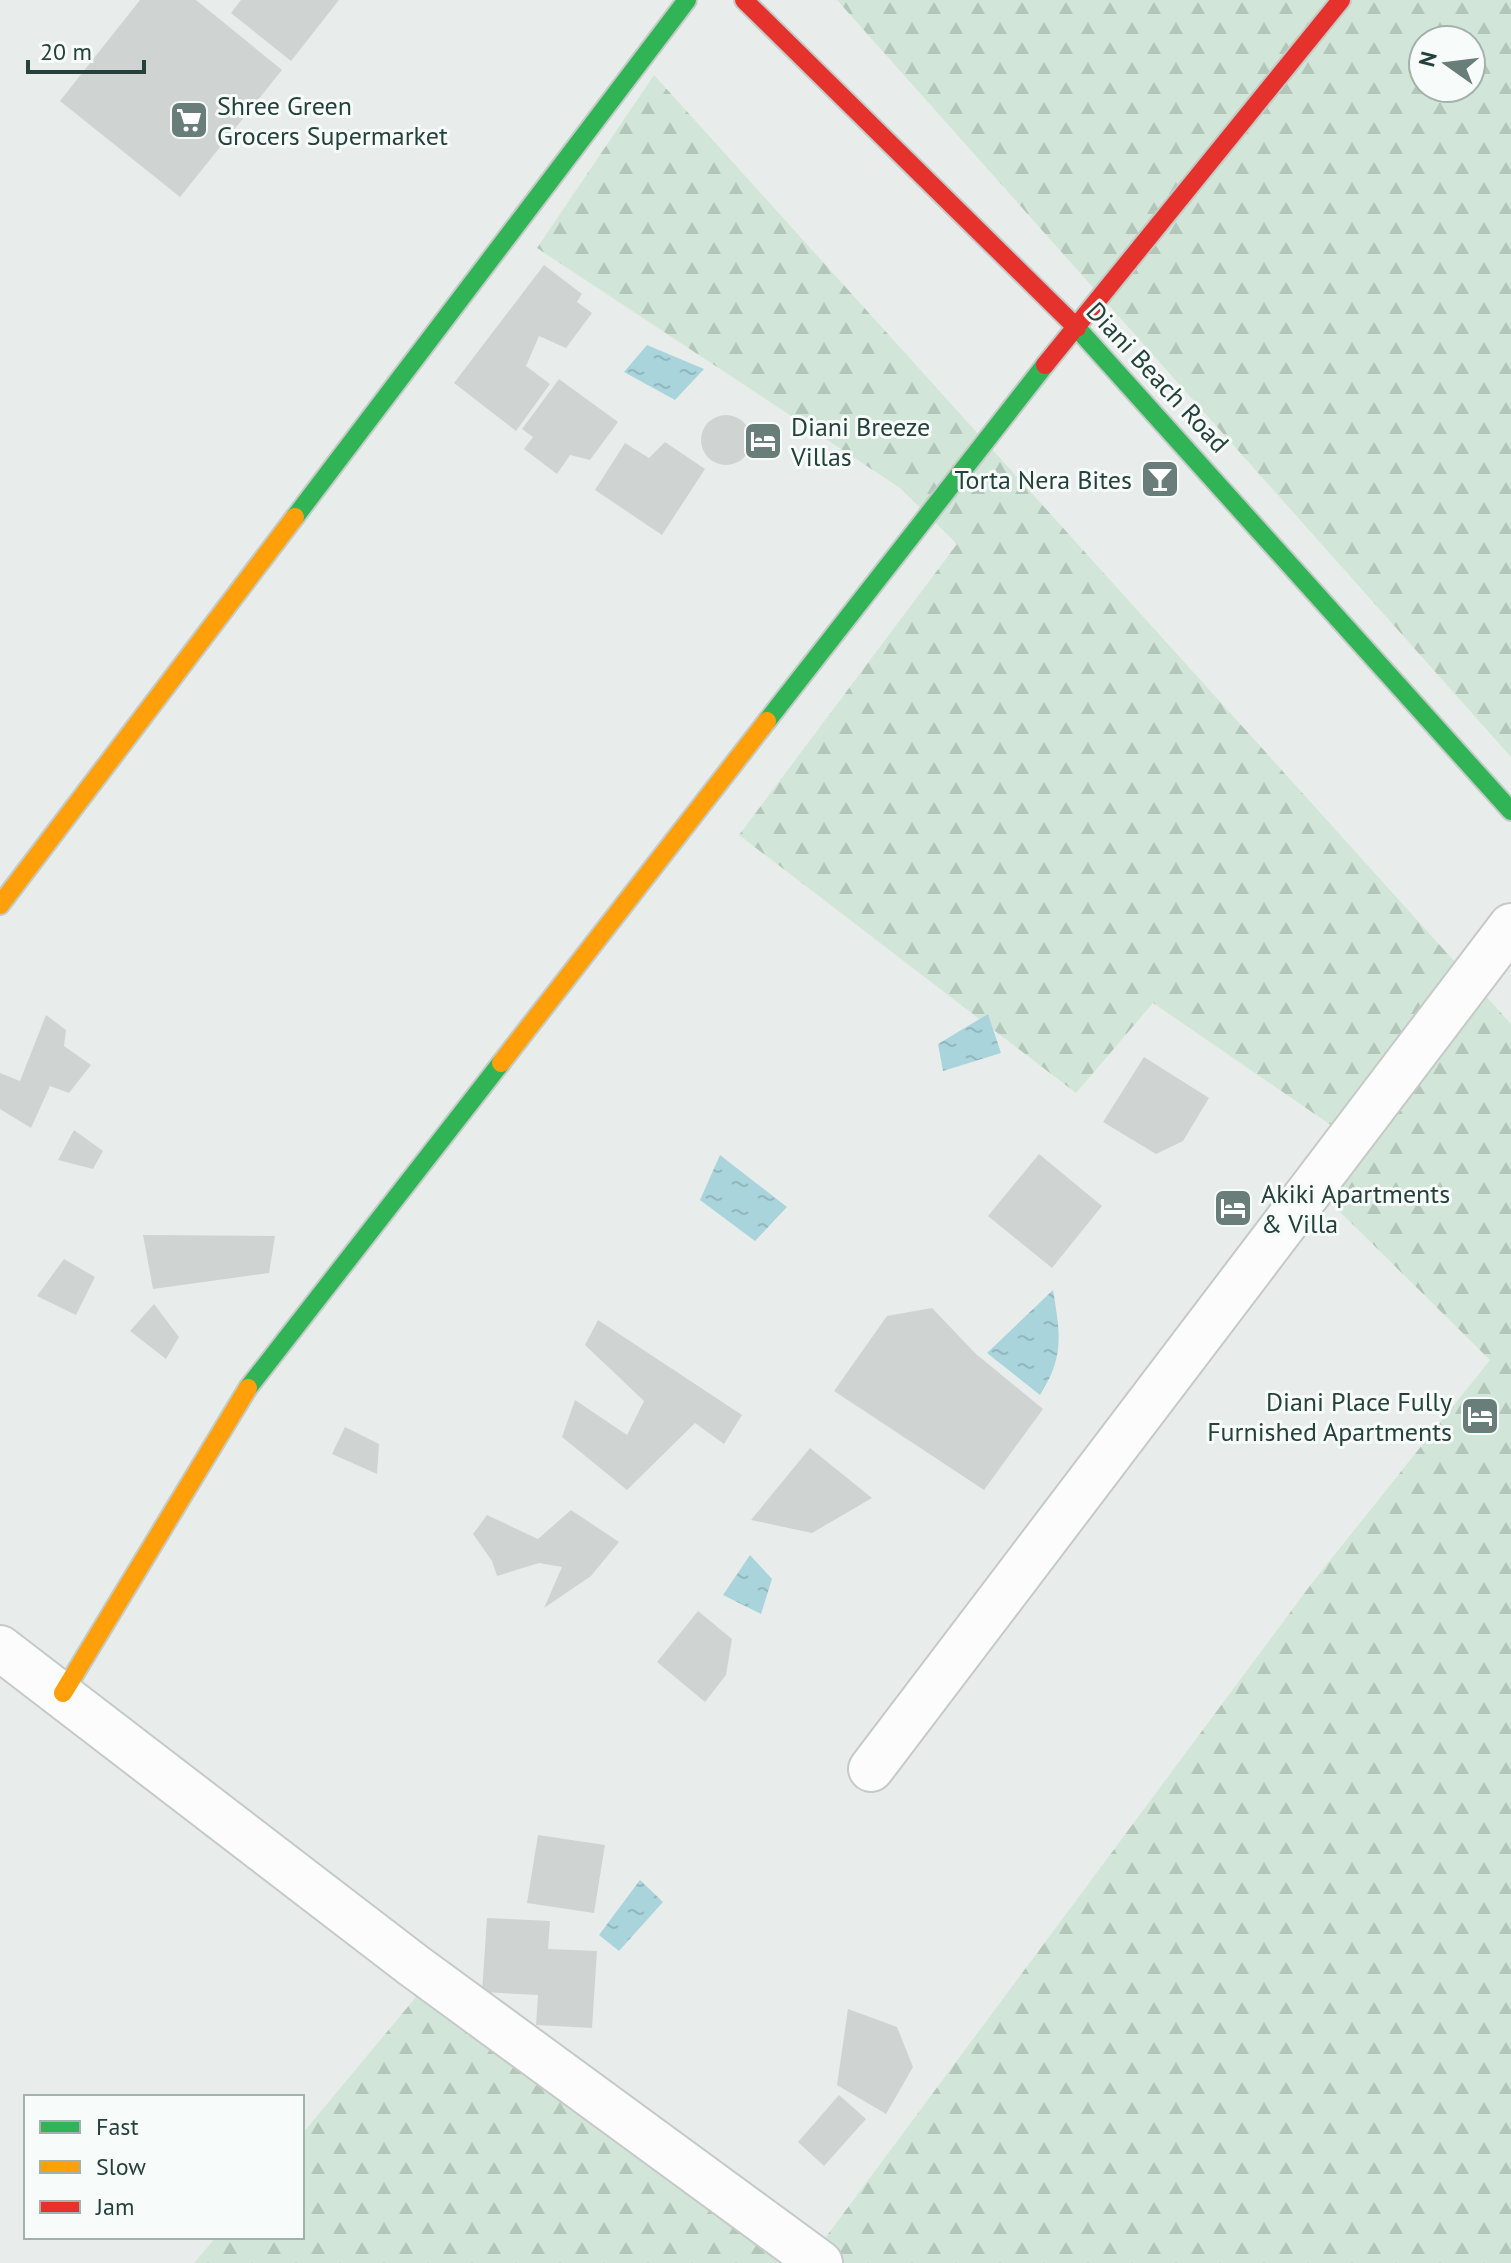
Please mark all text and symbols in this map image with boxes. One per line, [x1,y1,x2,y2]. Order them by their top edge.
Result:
scale bar [28,24,144,74]
north arrow [1407,24,1487,104]
text: 20 m [40,36,92,67]
text: N [1412,49,1443,70]
place label: Shree Green Grocers Supermarket [217,89,448,152]
supermarket icon: Shree Green Grocers Supermarket [168,99,210,141]
street label: Diani Beach Road [1080,295,1236,459]
place label: Diani Breeze Villas [790,410,930,473]
hotel icon: Diani Breeze Villas [742,420,784,462]
bar icon: Torta Nera Bites [1139,458,1181,500]
place label: Torta Nera Bites [954,463,1132,496]
place label: Akiki Apartments & Villa [1261,1177,1450,1240]
hotel icon: Akiki Apartments & Villa [1212,1187,1254,1229]
place label: Diani Place Fully Furnished Apartments [1207,1385,1452,1448]
hotel icon: Diani Place Fully Furnished Apartments [1459,1395,1501,1437]
legend [24,2095,304,2239]
text: Fast [96,2111,139,2142]
text: Slow [96,2151,146,2182]
text: Jam [95,2191,134,2222]

